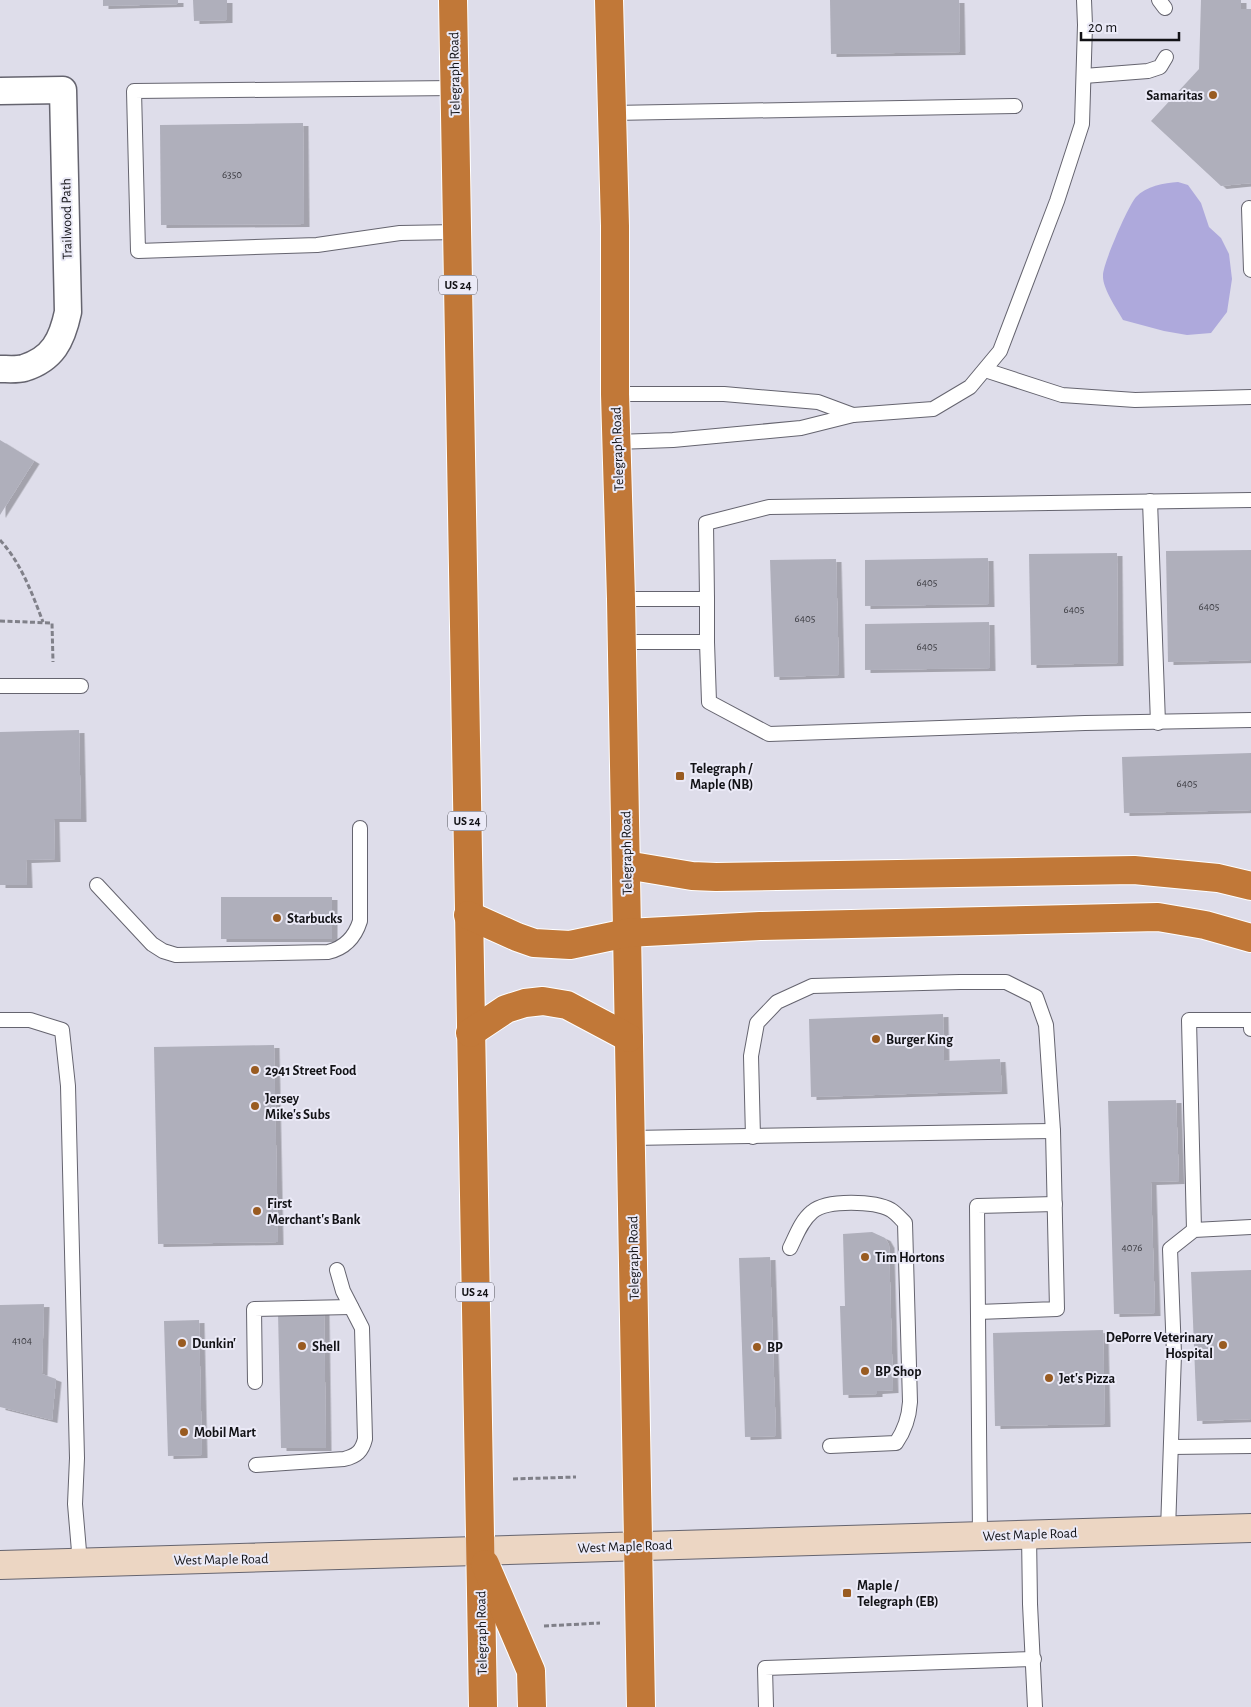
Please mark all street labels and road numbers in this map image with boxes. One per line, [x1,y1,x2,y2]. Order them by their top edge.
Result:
street label: Telegraph Road [447,32,463,116]
street label: Trailwood Path [59,178,75,260]
road number: US 24 [439,276,477,294]
street label: Telegraph Road [610,407,626,491]
road number: US 24 [448,811,486,830]
street label: Telegraph Road [619,811,635,895]
street label: Telegraph Road [626,1216,642,1300]
road number: US 24 [456,1282,494,1301]
street label: West Maple Road [982,1526,1078,1544]
street label: West Maple Road [577,1538,673,1556]
street label: West Maple Road [173,1552,269,1568]
street label: Telegraph Road [474,1591,490,1675]

